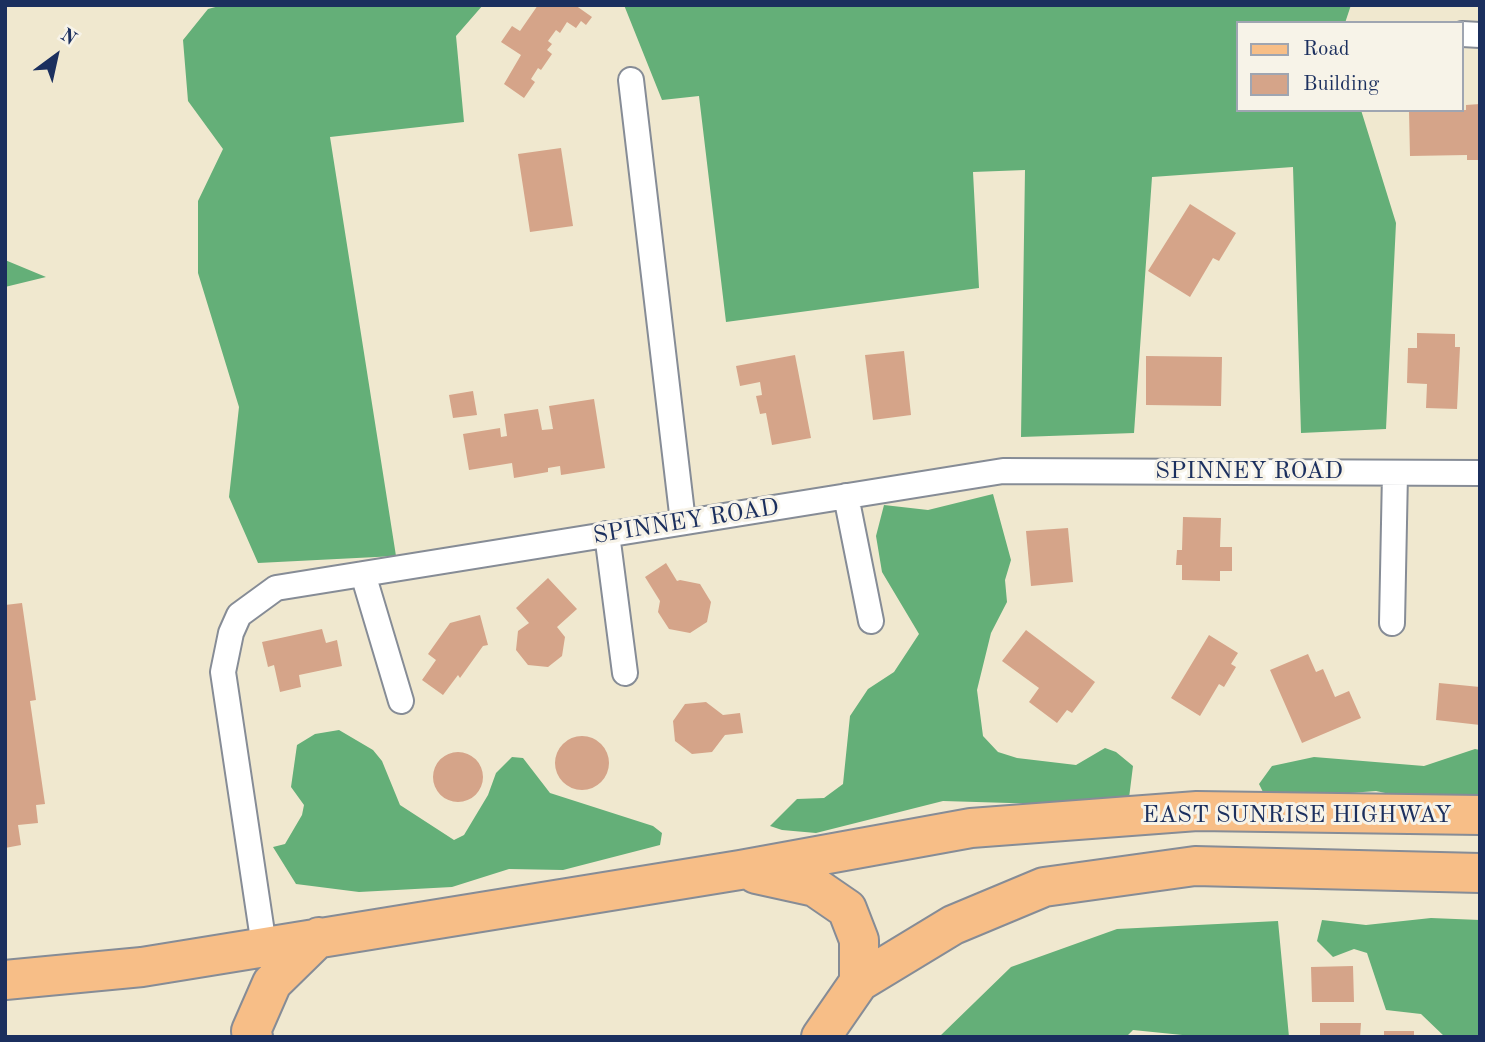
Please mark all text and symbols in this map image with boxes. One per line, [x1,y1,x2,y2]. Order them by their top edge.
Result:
north arrow [21,21,91,91]
legend [1236,21,1464,112]
text: N [56,26,79,50]
text: Road [1303,39,1350,60]
text: Building [1303,74,1379,95]
street label: SPINNEY ROAD [1155,458,1343,486]
street label: SPINNEY ROAD [591,493,781,551]
street label: EAST SUNRISE HIGHWAY [1142,802,1452,830]

